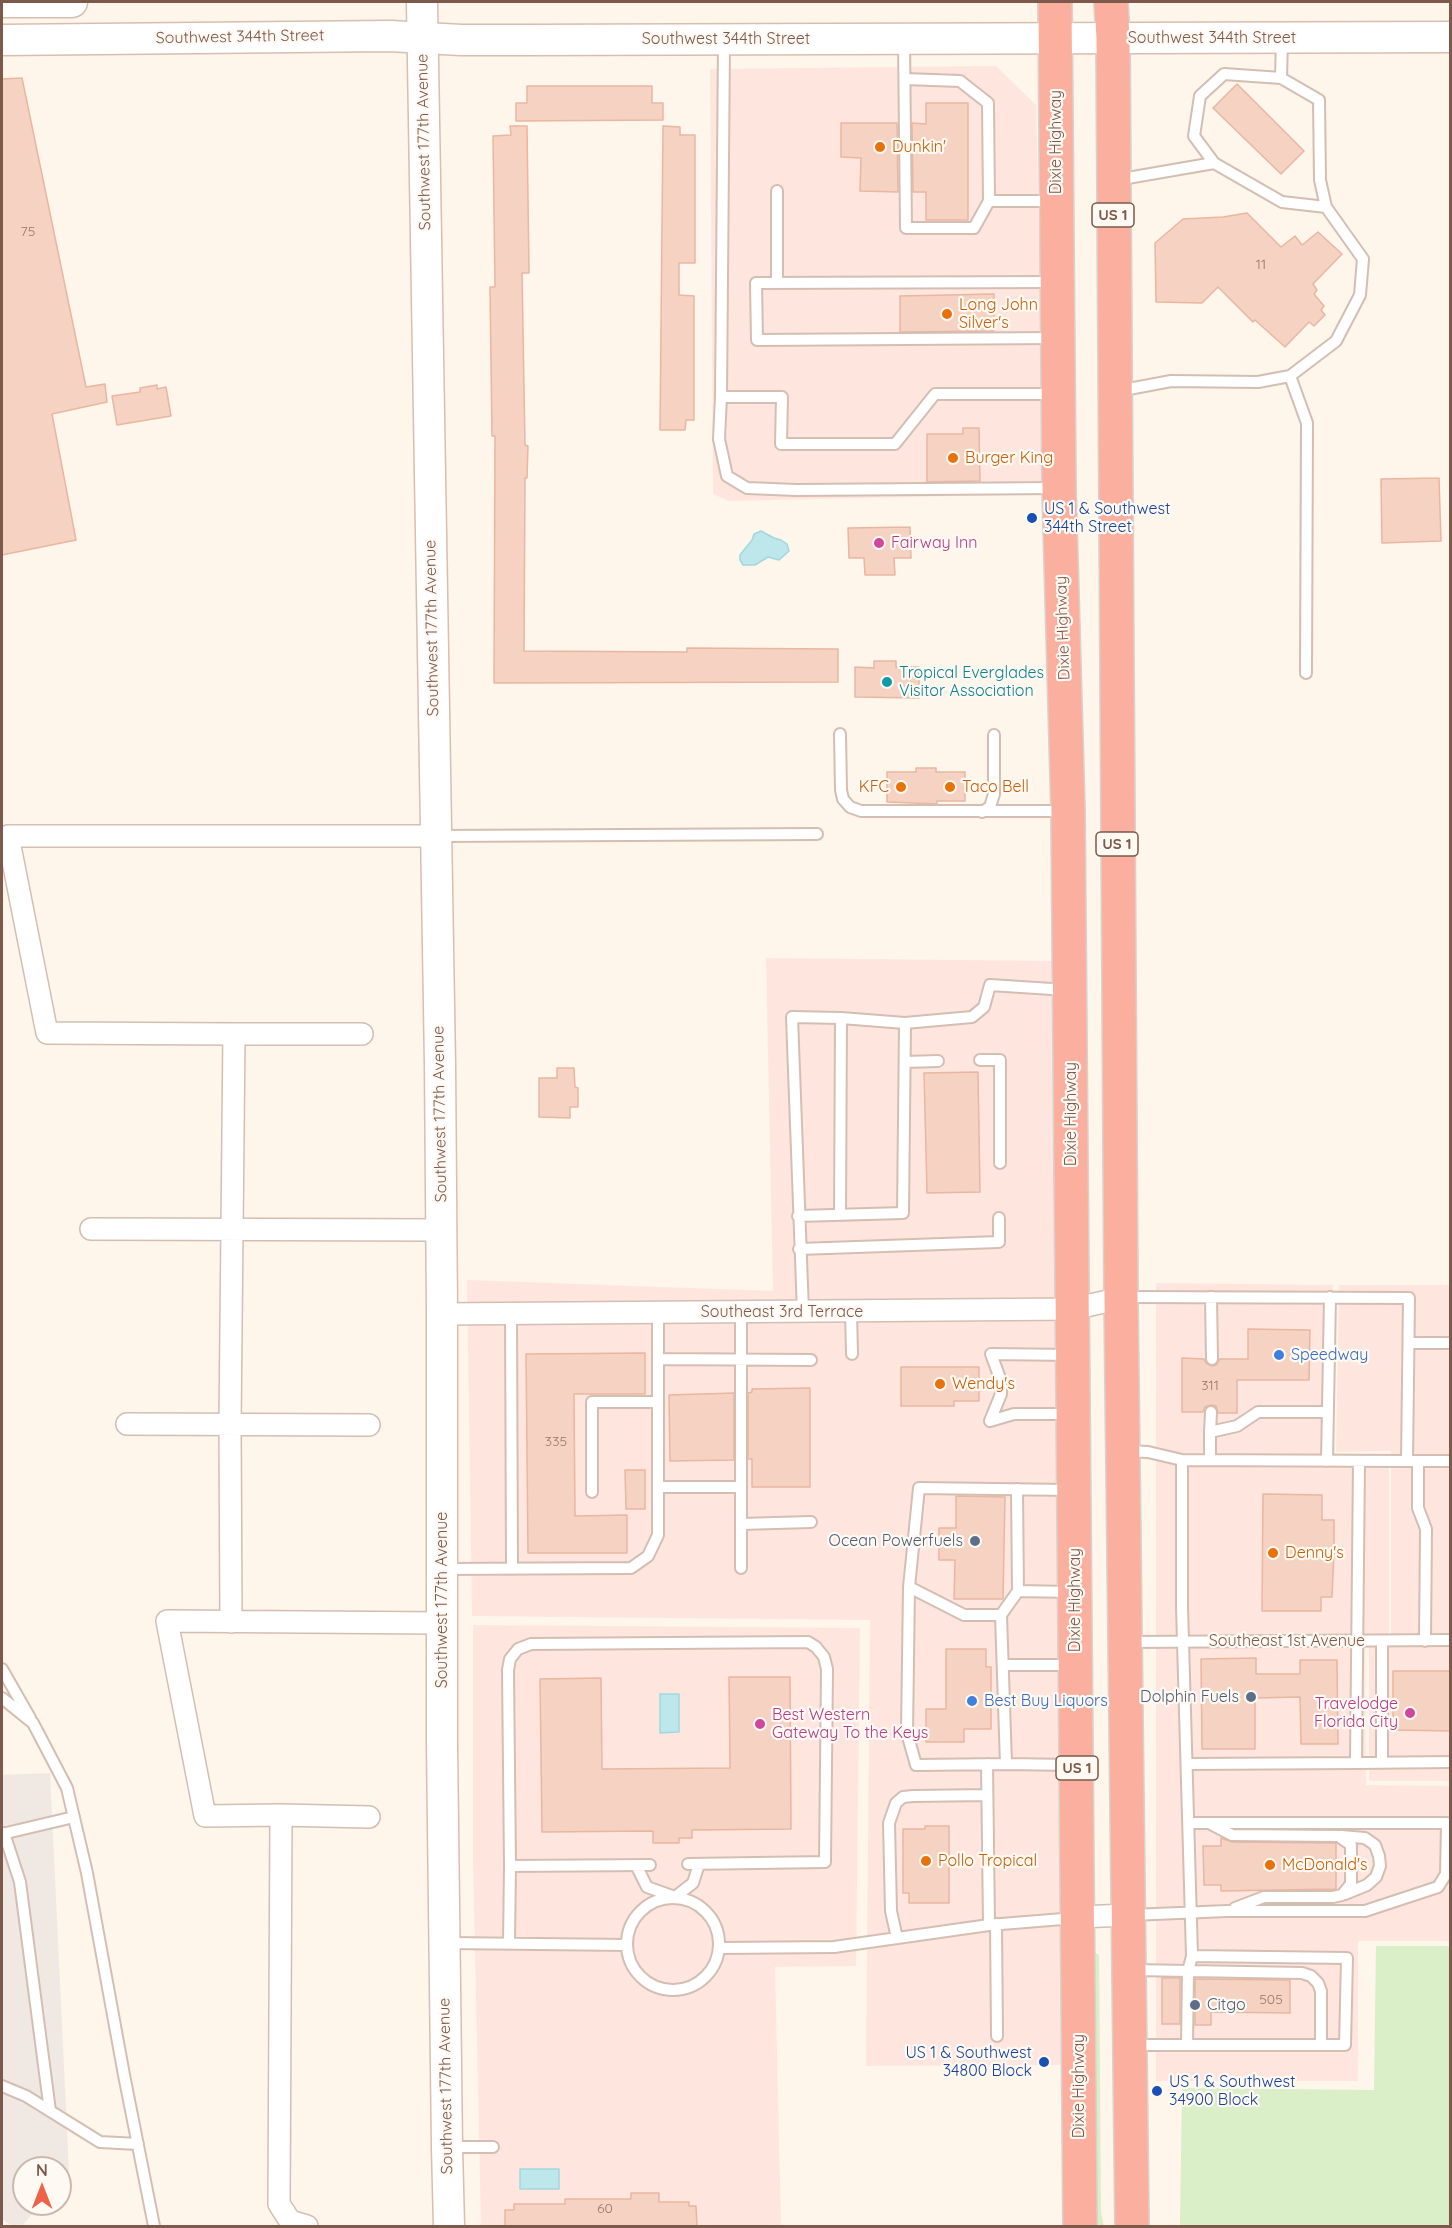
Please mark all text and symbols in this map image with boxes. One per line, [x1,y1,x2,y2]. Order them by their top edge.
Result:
street label: Southwest 344th Street [156,26,324,48]
street label: Southwest 344th Street [1128,28,1296,48]
street label: Southwest 344th Street [642,29,810,49]
street label: Southwest 177th Avenue [413,54,435,230]
street label: Dixie Highway [1046,90,1066,194]
place label: Dunkin' [892,137,946,157]
marker: Dunkin' [873,140,887,154]
road number: US 1 [1092,203,1134,227]
house number: 75 [21,224,35,240]
house number: 11 [1256,257,1266,273]
place label: Long John Silver's [959,295,1038,333]
marker: Long John Silver's [940,307,954,321]
place label: Burger King [965,448,1053,468]
marker: Burger King [946,451,960,465]
place label: US 1 & Southwest 344th Street [1044,499,1170,537]
marker: US 1 & Southwest 344th Street [1025,511,1039,525]
place label: Fairway Inn [891,533,978,553]
marker: Fairway Inn [872,536,886,550]
street label: Southwest 177th Avenue [421,540,443,716]
street label: Dixie Highway [1052,575,1074,681]
place label: Tropical Everglades Visitor Association [899,663,1044,701]
marker: Tropical Everglades Visitor Association [880,675,894,689]
place label: KFC [859,777,889,797]
place label: Taco Bell [962,777,1029,797]
marker: KFC [894,780,908,794]
marker: Taco Bell [943,780,957,794]
road number: US 1 [1096,832,1138,856]
street label: Southwest 177th Avenue [429,1026,451,1202]
street label: Dixie Highway [1061,1062,1081,1166]
street label: Southeast 3rd Terrace [701,1302,863,1322]
place label: Speedway [1291,1345,1368,1365]
marker: Speedway [1272,1348,1286,1362]
place label: Wendy's [952,1374,1015,1394]
marker: Wendy's [933,1377,947,1391]
house number: 311 [1201,1378,1219,1394]
house number: 335 [545,1434,567,1450]
street label: Southwest 177th Avenue [432,1512,452,1688]
place label: Ocean Powerfuels [829,1531,963,1551]
marker: Ocean Powerfuels [968,1534,982,1548]
place label: Denny's [1285,1543,1344,1563]
marker: Denny's [1266,1546,1280,1560]
street label: Dixie Highway [1065,1548,1085,1652]
street label: Southeast 1st Avenue [1209,1631,1365,1651]
place label: Dolphin Fuels [1140,1687,1239,1707]
marker: Dolphin Fuels [1244,1690,1258,1704]
place label: Best Buy Liquors [984,1691,1108,1711]
marker: Best Buy Liquors [965,1694,979,1708]
place label: Travelodge Florida City [1314,1694,1398,1732]
place label: Best Western Gateway To the Keys [772,1705,928,1743]
marker: Travelodge Florida City [1403,1706,1417,1720]
marker: Best Western Gateway To the Keys [753,1717,767,1731]
road number: US 1 [1056,1756,1098,1780]
place label: Pollo Tropical [938,1851,1037,1871]
marker: Pollo Tropical [919,1854,933,1868]
place label: McDonald's [1282,1855,1368,1875]
marker: McDonald's [1263,1858,1277,1872]
house number: 505 [1259,1992,1283,2008]
place label: Citgo [1207,1995,1246,2015]
street label: Southwest 177th Avenue [435,1998,457,2174]
marker: Citgo [1188,1998,1202,2012]
street label: Dixie Highway [1069,2034,1089,2138]
place label: US 1 & Southwest 34800 Block [906,2043,1032,2081]
marker: US 1 & Southwest 34800 Block [1037,2055,1051,2069]
place label: US 1 & Southwest 34900 Block [1169,2072,1295,2110]
marker: US 1 & Southwest 34900 Block [1150,2084,1164,2098]
north arrow [12,2156,72,2216]
text: N [36,2160,48,2180]
house number: 60 [597,2201,613,2217]

